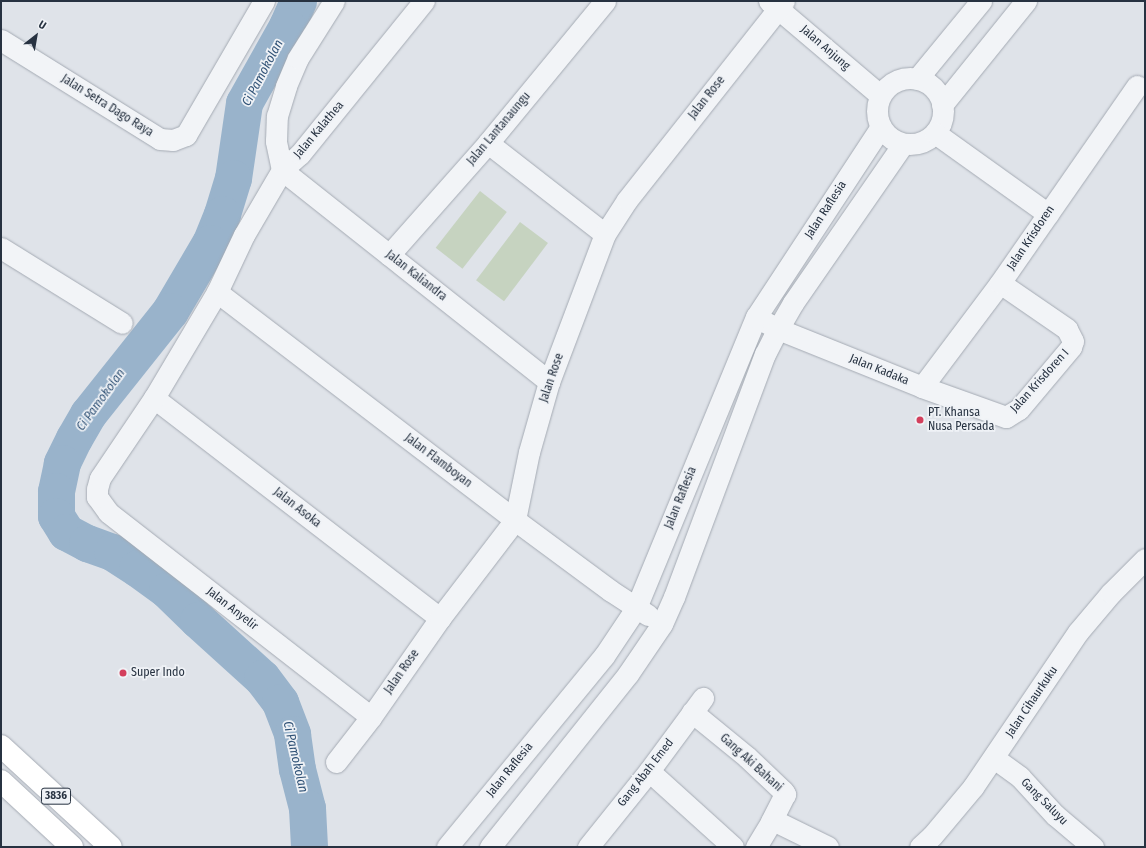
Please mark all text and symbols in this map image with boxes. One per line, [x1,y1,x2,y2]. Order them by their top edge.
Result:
north arrow [16,16,56,56]
text: U [36,18,49,33]
street label: Jalan Anjung [797,23,853,73]
water label: Ci Pamokolan [239,37,287,109]
street label: Jalan Setra Dago Raya [58,72,156,140]
street label: Jalan Rose [686,74,728,122]
street label: Jalan Lantanaungu [464,90,534,168]
street label: Jalan Kalathea [291,99,347,161]
street label: Jalan Raflesia [802,178,850,242]
street label: Jalan Krisdoren [1004,203,1058,273]
street label: Jalan Kaliandra [383,248,449,304]
street label: Jalan Krisdoren I [1008,346,1072,416]
street label: Jalan Rose [537,352,567,404]
street label: Jalan Kadaka [847,352,911,388]
water label: Ci Pamokolan [73,366,129,434]
place label: PT. Khansa Nusa Persada [928,406,994,434]
marker: PT. Khansa Nusa Persada [915,415,925,425]
street label: Jalan Flamboyan [401,431,475,491]
street label: Jalan Raflesia [662,465,700,531]
street label: Jalan Asoka [270,485,324,531]
street label: Jalan Anyelir [203,584,261,634]
street label: Jalan Rose [382,647,422,697]
street label: Jalan Cihaurkuku [1003,664,1061,740]
place label: Super Indo [131,666,185,680]
marker: Super Indo [118,668,128,678]
water label: Ci Pamokolan [279,720,311,794]
street label: Gang Aki Bahani [717,731,785,795]
street label: Gang Abah Emed [615,736,677,810]
street label: Jalan Raflesia [484,740,536,800]
street label: Gang Saluyu [1018,776,1070,828]
road number: 3836 [41,787,71,805]

